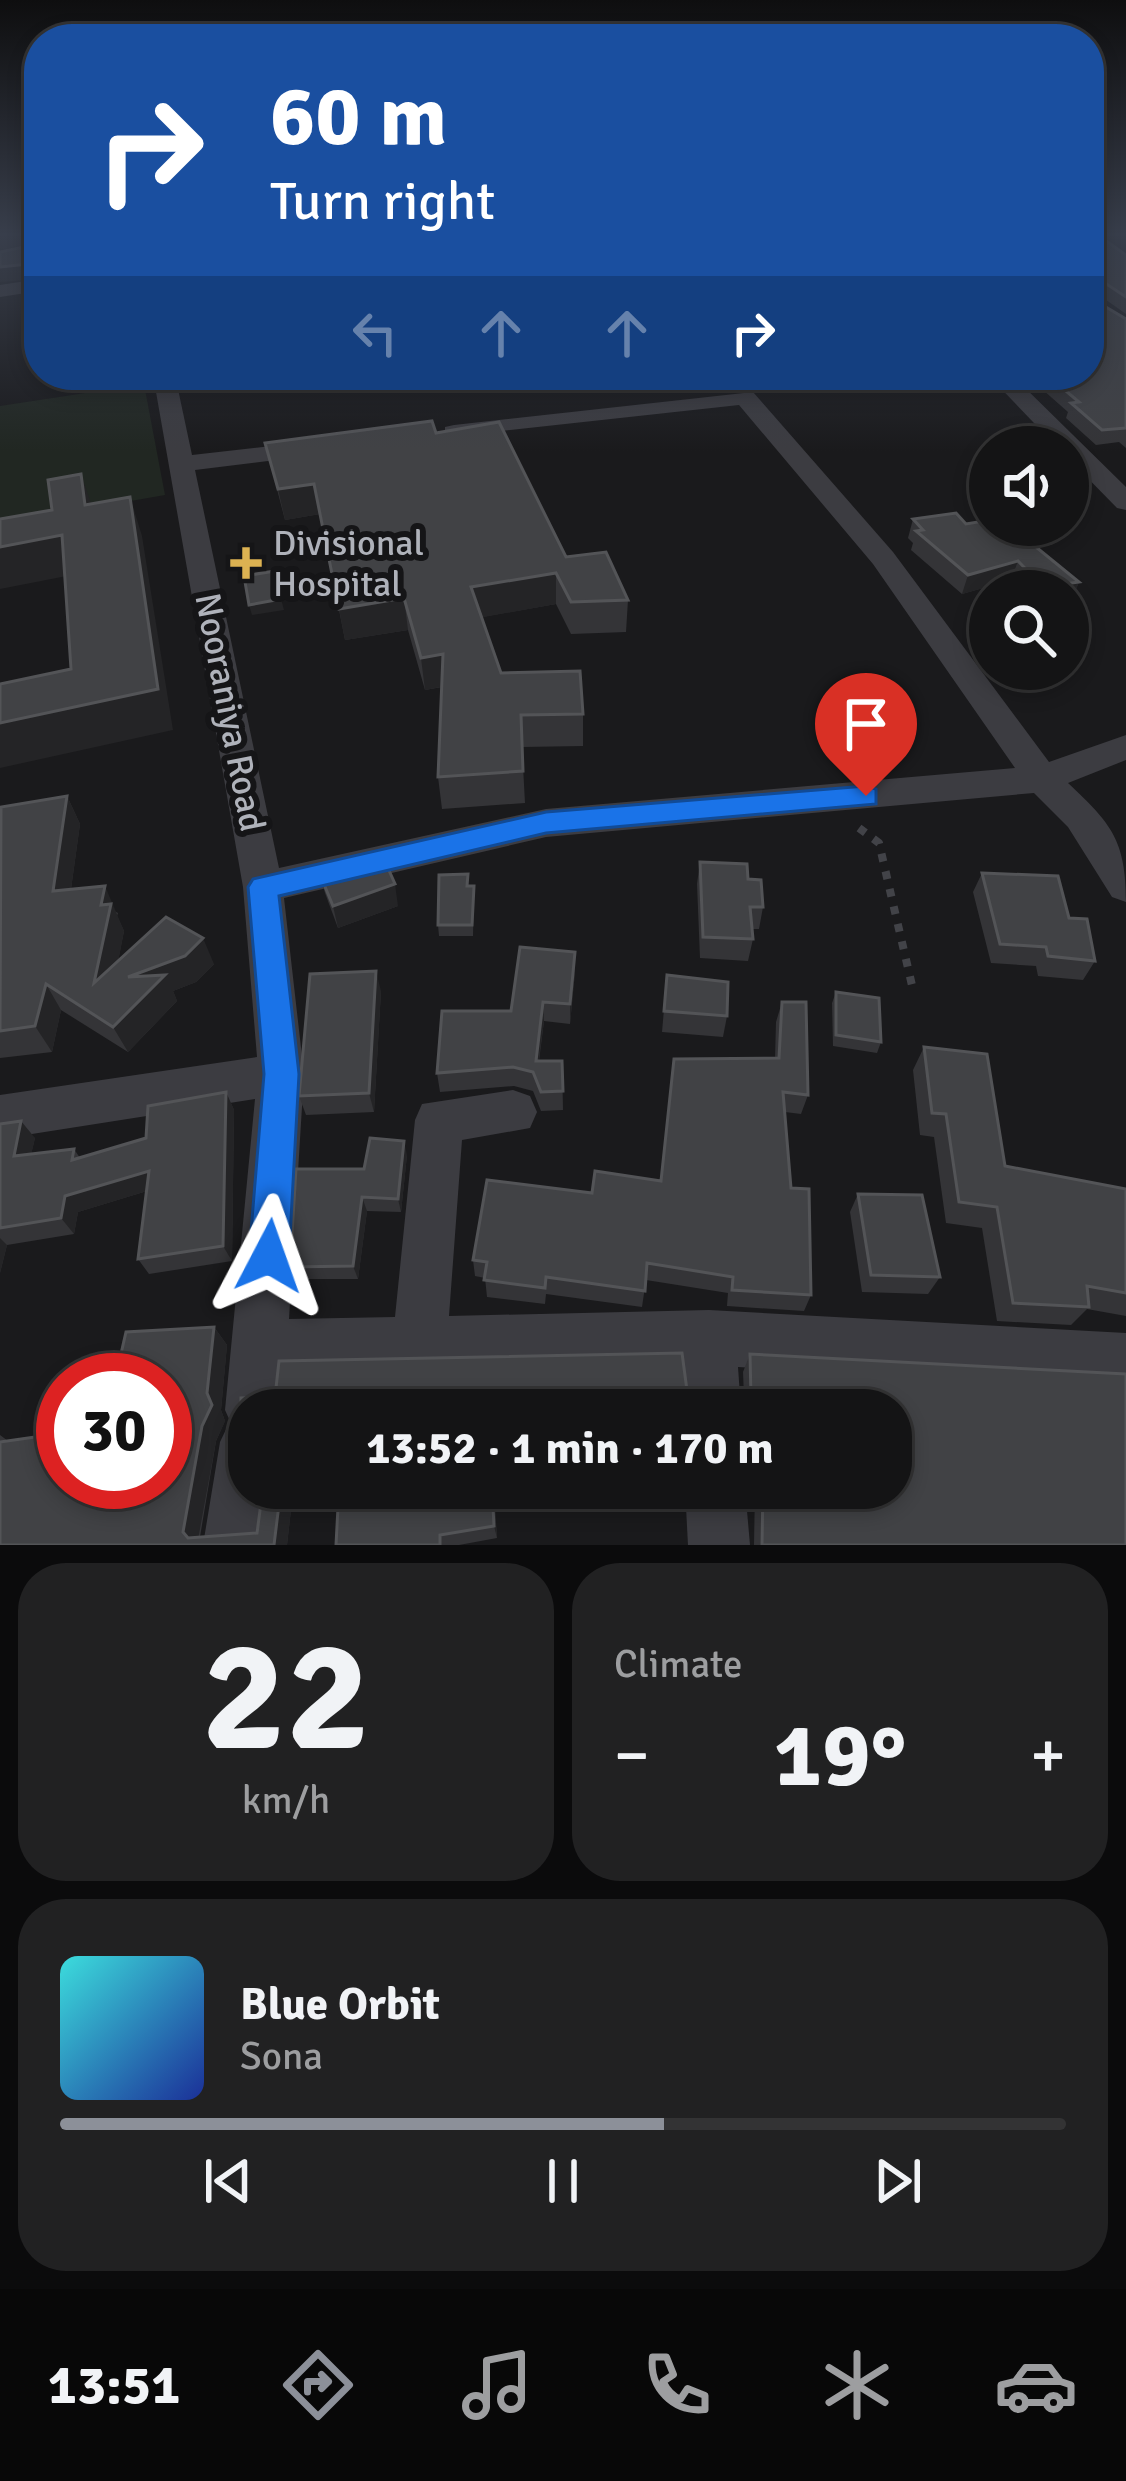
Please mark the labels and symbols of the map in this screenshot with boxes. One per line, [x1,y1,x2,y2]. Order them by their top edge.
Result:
place label: Divisional Hospital [273,521,424,607]
marker: Divisional Hospital [230,547,262,579]
street label: Nooraniya Road [184,589,275,835]
pin [815,673,917,796]
position arrow [206,1193,332,1319]
speed limit sign: 30 [36,1353,192,1509]

